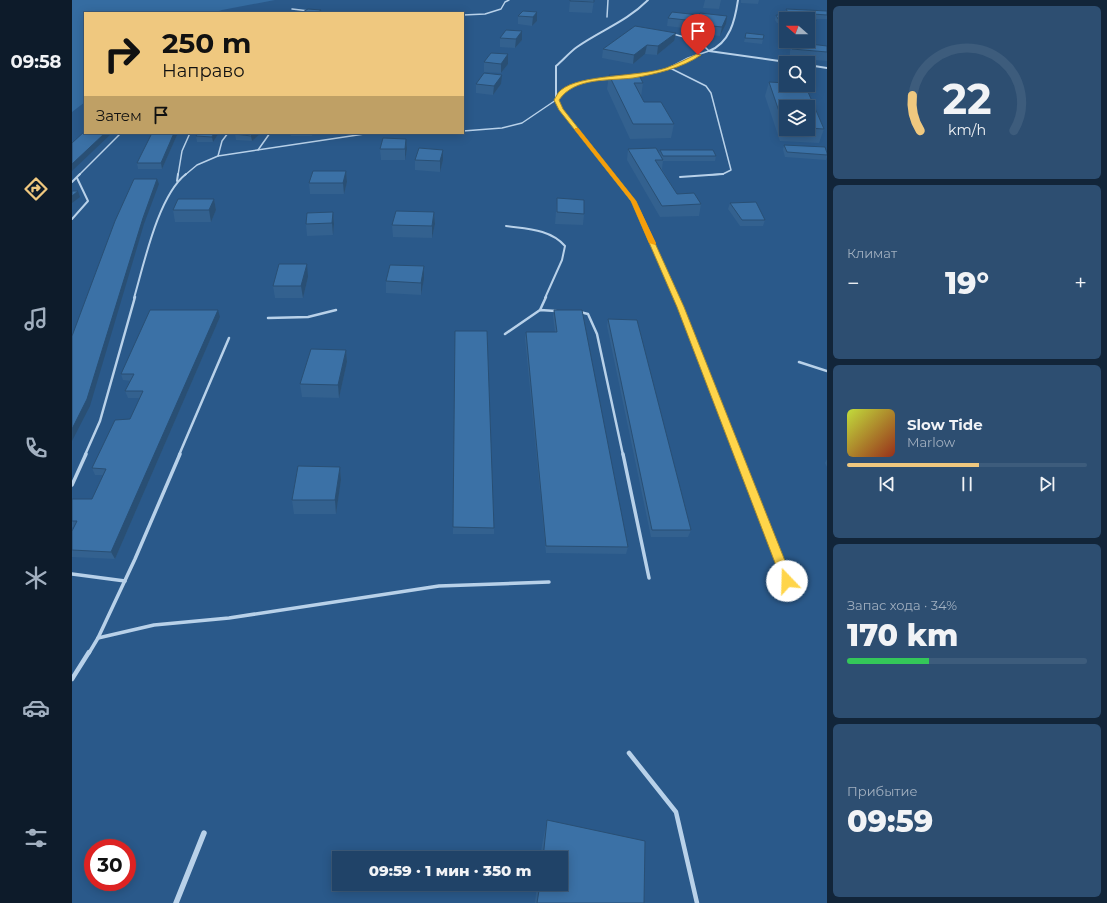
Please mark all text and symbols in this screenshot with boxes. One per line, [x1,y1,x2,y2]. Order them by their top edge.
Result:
north arrow [779,12,815,48]
map controls [779,12,815,136]
pin [681,14,715,55]
icon: arrive [687,20,709,42]
text: 250 m [162,26,252,60]
icon: right [96,28,148,80]
text: 09:58 [11,51,62,73]
button: search [779,56,815,92]
text: Направо [162,60,245,82]
text: 22 [942,74,992,124]
button: layers [779,100,815,136]
icon: arrive [150,104,172,126]
text: Затем [96,106,142,125]
text: km/h [948,120,986,138]
icon: directions [22,175,50,203]
text: Климат [847,245,897,261]
text: 19° [945,265,989,302]
text: − [847,270,860,297]
text: + [1074,270,1087,297]
icon: music [22,305,50,333]
text: Slow Tide [907,415,983,434]
icon: phone [22,434,50,462]
text: Marlow [907,434,955,450]
icon: previous [876,473,898,495]
icon: pause [956,473,978,495]
icon: next [1036,473,1058,495]
position arrow [766,560,808,602]
icon: climate [22,564,50,592]
text: Запас хода · 34% [847,597,957,613]
text: 170 km [847,617,958,654]
icon: car [22,694,50,722]
text: Прибытие [847,783,918,799]
text: 09:59 [847,803,933,840]
icon: filters [22,824,50,852]
speed limit sign: 30 [84,839,136,891]
text: 09:59 · 1 мин · 350 m [369,861,531,880]

